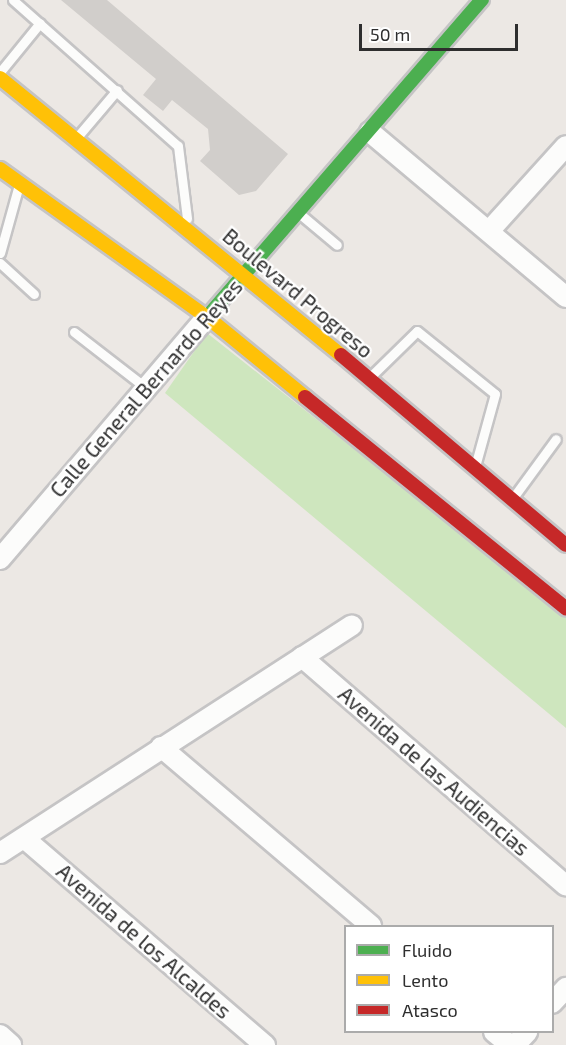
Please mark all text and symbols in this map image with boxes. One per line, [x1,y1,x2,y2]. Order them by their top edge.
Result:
scale bar [362,12,521,50]
text: 50 m [370,23,410,45]
street label: Boulevard Progreso [218,223,378,363]
street label: Calle General Bernardo Reyes [44,274,248,502]
street label: Avenida de las Audiencias [333,681,535,861]
street label: Avenida de los Alcaldes [51,858,237,1024]
legend [344,925,554,1033]
text: Fluido [402,939,452,961]
text: Lento [402,969,448,991]
text: Atasco [402,999,458,1021]

